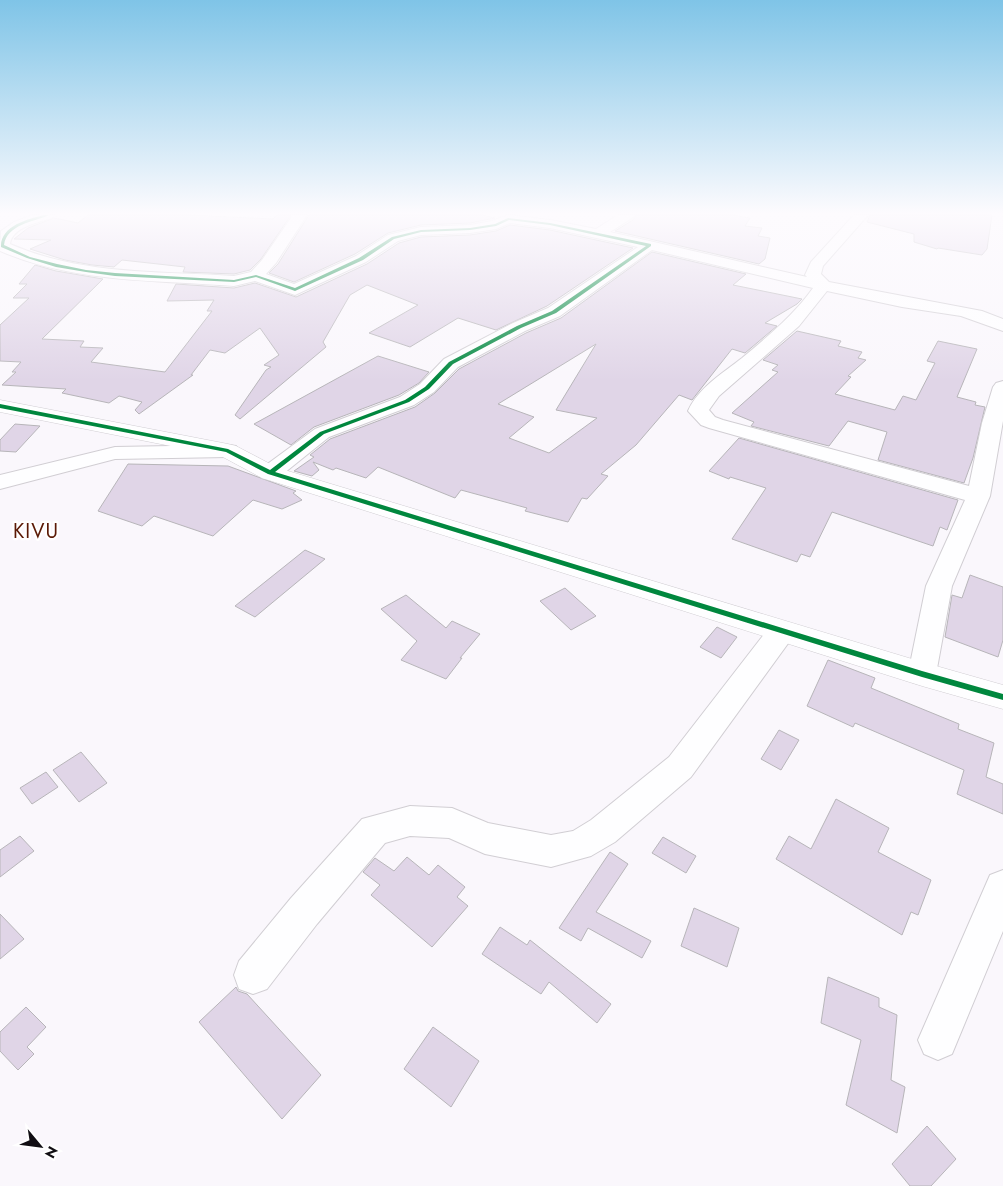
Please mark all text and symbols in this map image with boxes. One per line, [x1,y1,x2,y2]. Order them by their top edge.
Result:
district label: KIVU [13,517,59,546]
north arrow [15,1121,65,1171]
text: N [40,1143,63,1162]

